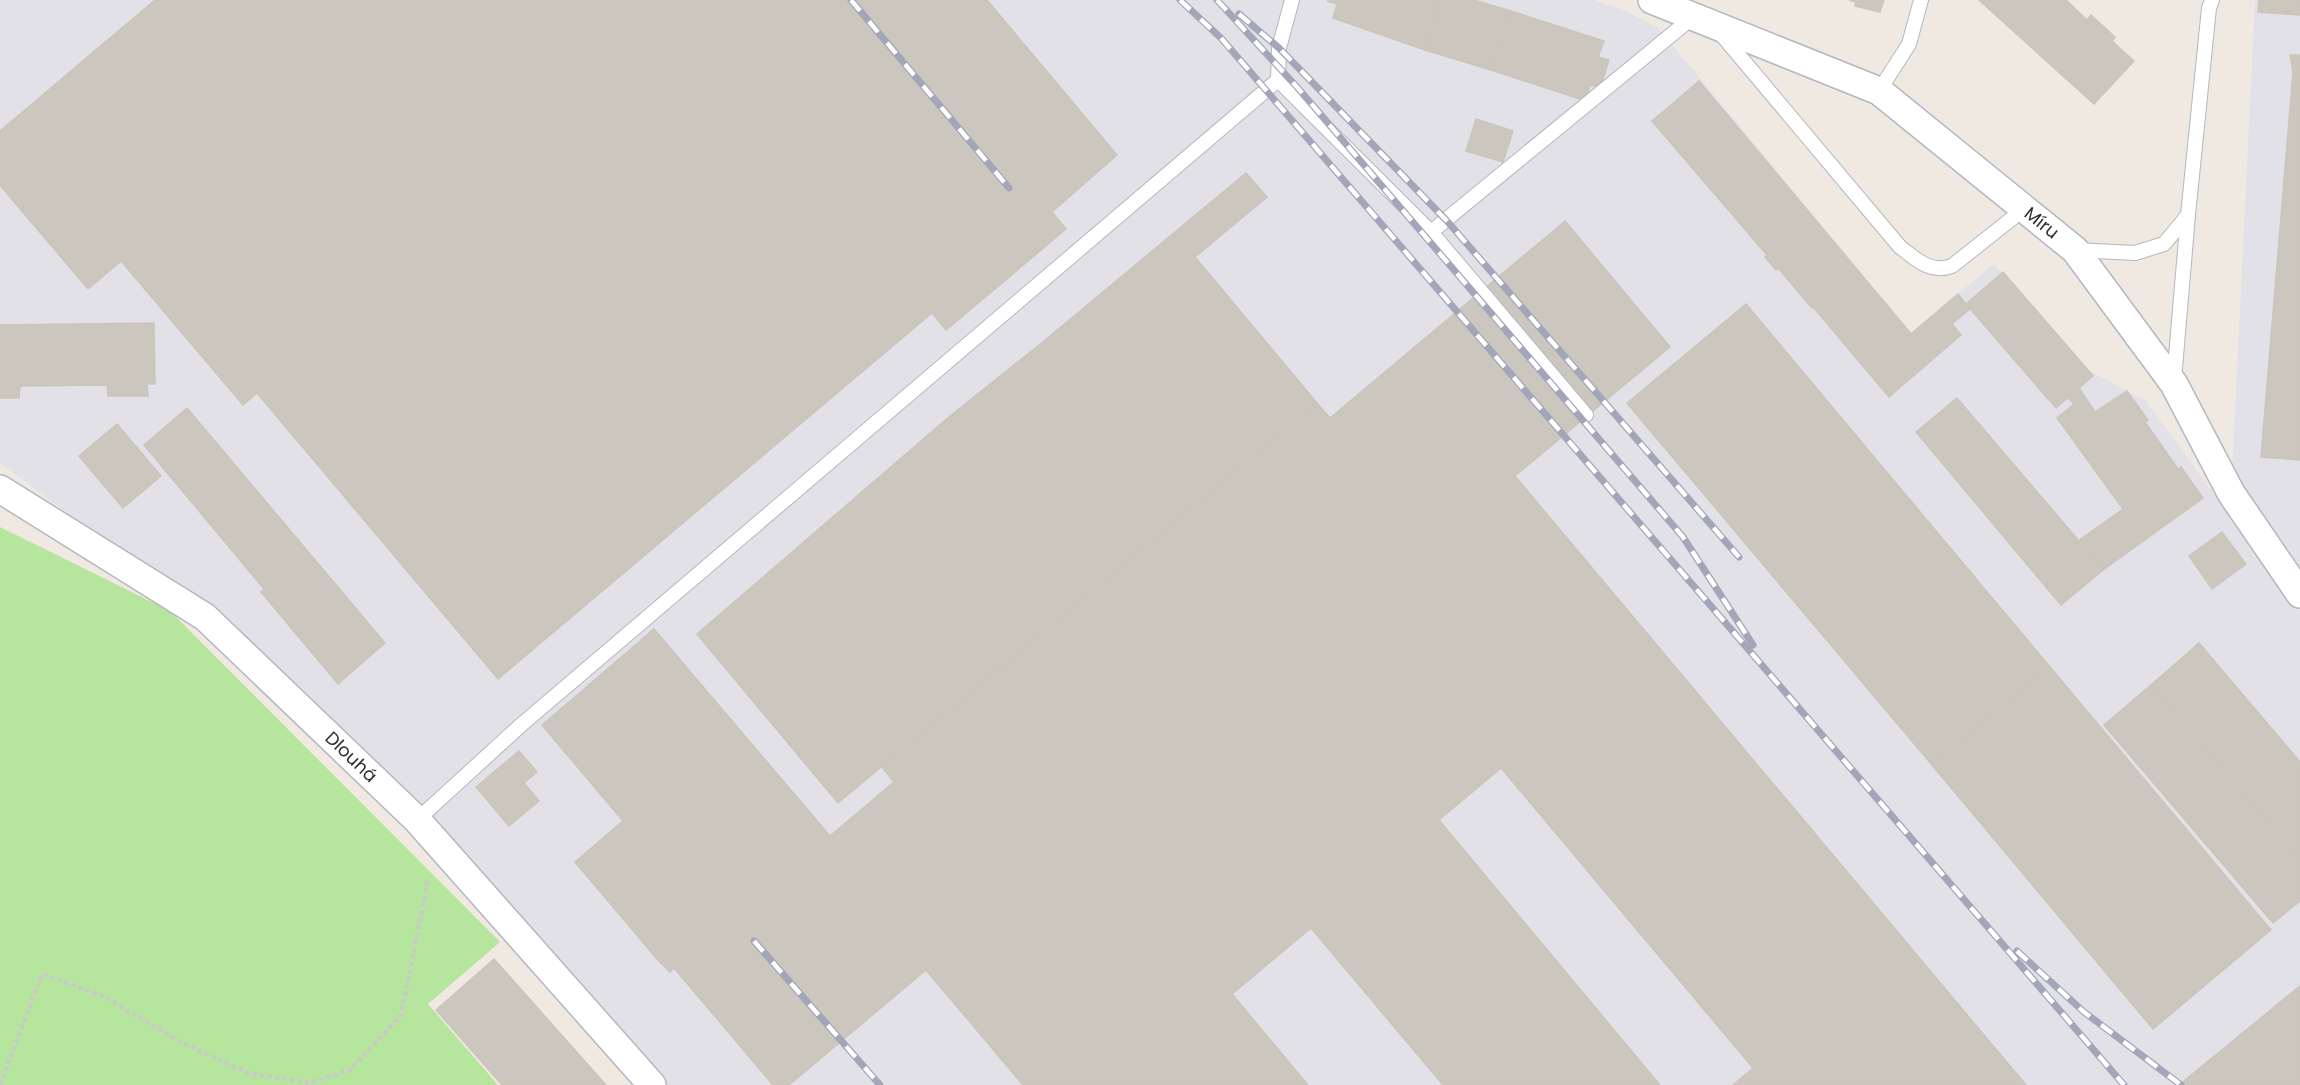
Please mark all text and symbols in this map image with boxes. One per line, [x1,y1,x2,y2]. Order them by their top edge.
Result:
street label: Míru [2019,201,2065,244]
street label: Dlouhá [320,725,383,788]

